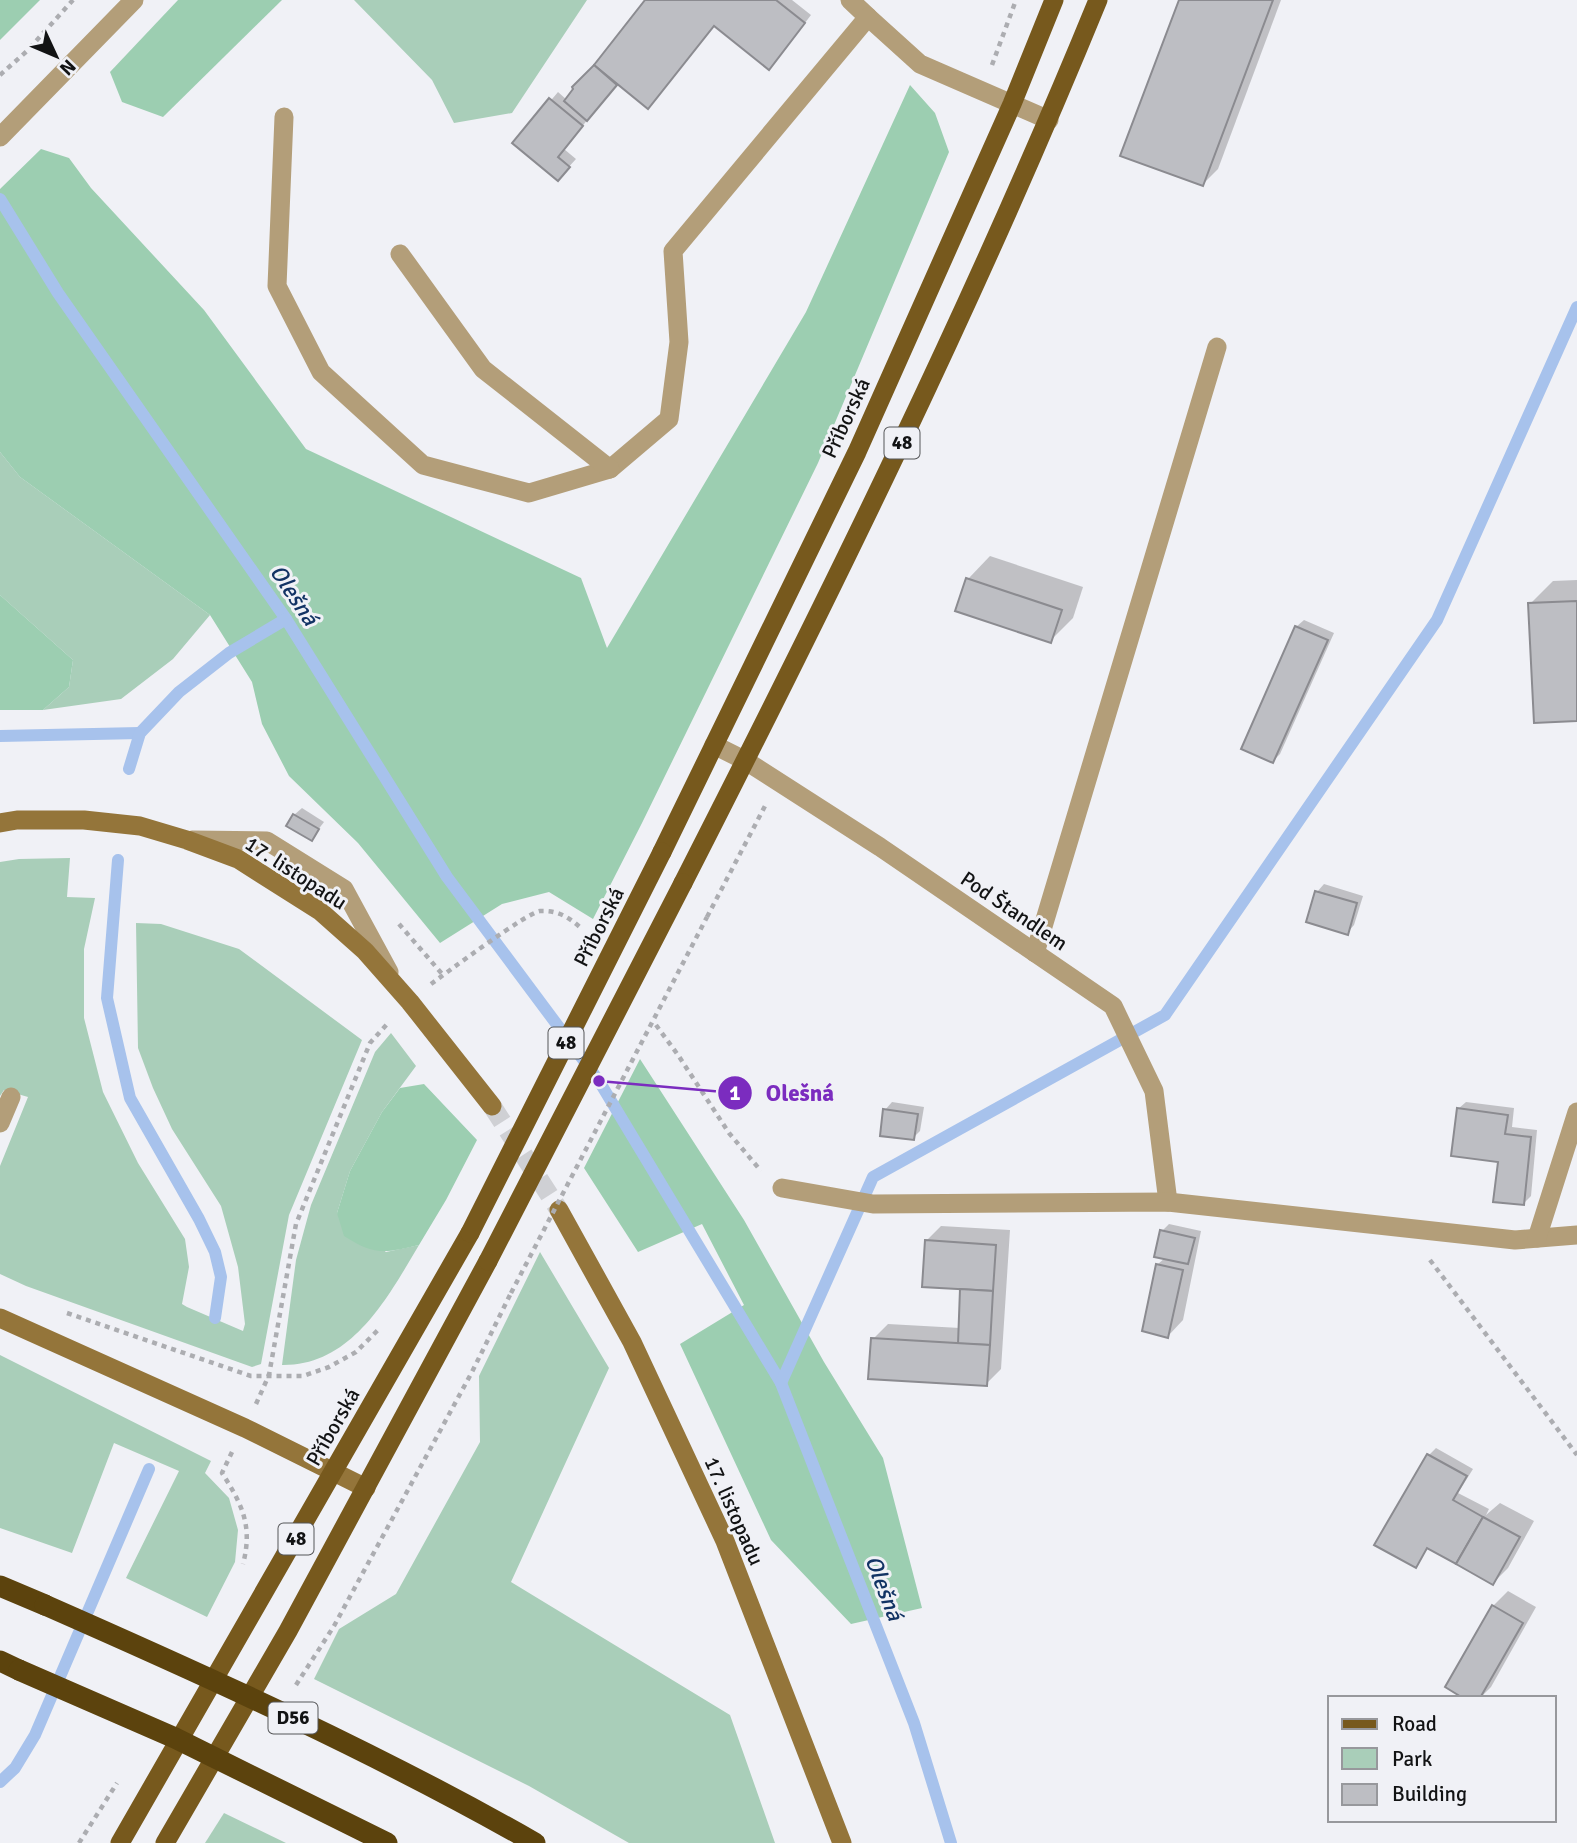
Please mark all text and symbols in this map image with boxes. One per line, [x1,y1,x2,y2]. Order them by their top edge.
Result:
north arrow [21,21,91,91]
text: N [54,54,81,80]
street label: Příborská [816,374,876,462]
road number: 48 [884,428,920,458]
water label: Olešná [263,559,326,632]
street label: 17. listopadu [240,830,352,916]
street label: Pod Štandlem [956,866,1072,956]
street label: Příborská [568,883,630,971]
road number: 48 [548,1028,584,1058]
callout: Olešná [717,1071,848,1115]
text: Olešná [766,1079,834,1108]
text: 1 [729,1080,741,1106]
street label: Příborská [300,1383,366,1471]
street label: 17. listopadu [699,1453,769,1569]
road number: 48 [278,1524,314,1554]
water label: Olešná [858,1551,910,1626]
legend [1328,1696,1556,1822]
road number: D56 [268,1702,318,1734]
text: Road [1392,1711,1437,1737]
text: Park [1392,1746,1433,1772]
text: Building [1392,1781,1467,1807]

